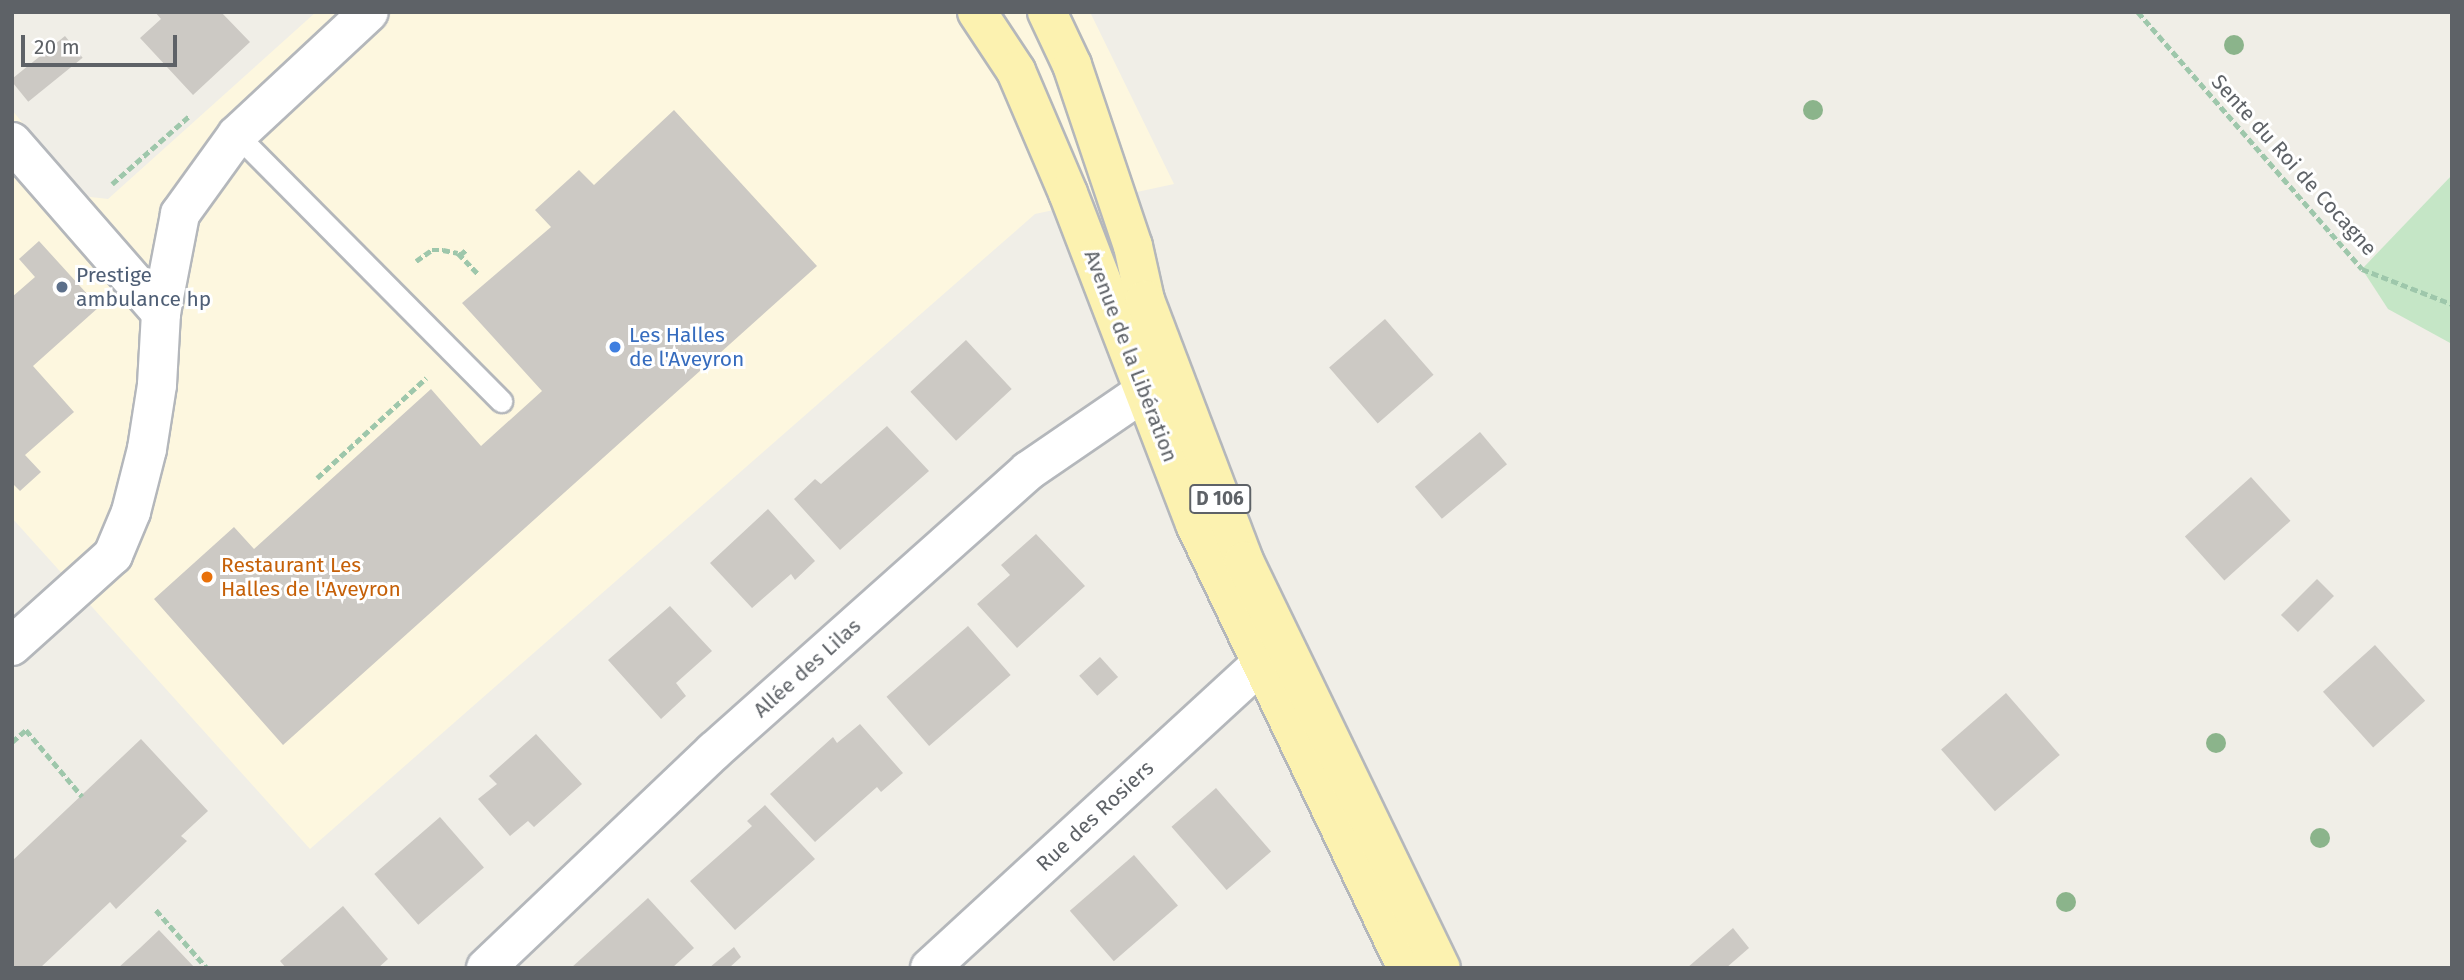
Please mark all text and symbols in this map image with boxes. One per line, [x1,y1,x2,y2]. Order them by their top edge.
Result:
scale bar [24,21,180,65]
text: 20 m [34,34,80,60]
street label: Sente du Roi de Cocagne [2206,69,2382,261]
street label: Avenue de la Libération [1079,246,1183,466]
place label: Prestige ambulance hp [76,262,211,312]
marker: Prestige ambulance hp [54,279,70,295]
place label: Les Halles de l'Aveyron [629,322,744,372]
marker: Les Halles de l'Aveyron [607,339,623,355]
road number: D 106 [1188,484,1252,514]
place label: Restaurant Les Halles de l'Aveyron [221,552,401,602]
marker: Restaurant Les Halles de l'Aveyron [199,569,215,585]
street label: Allée des Lilas [748,613,866,723]
street label: Rue des Rosiers [1031,755,1159,877]

